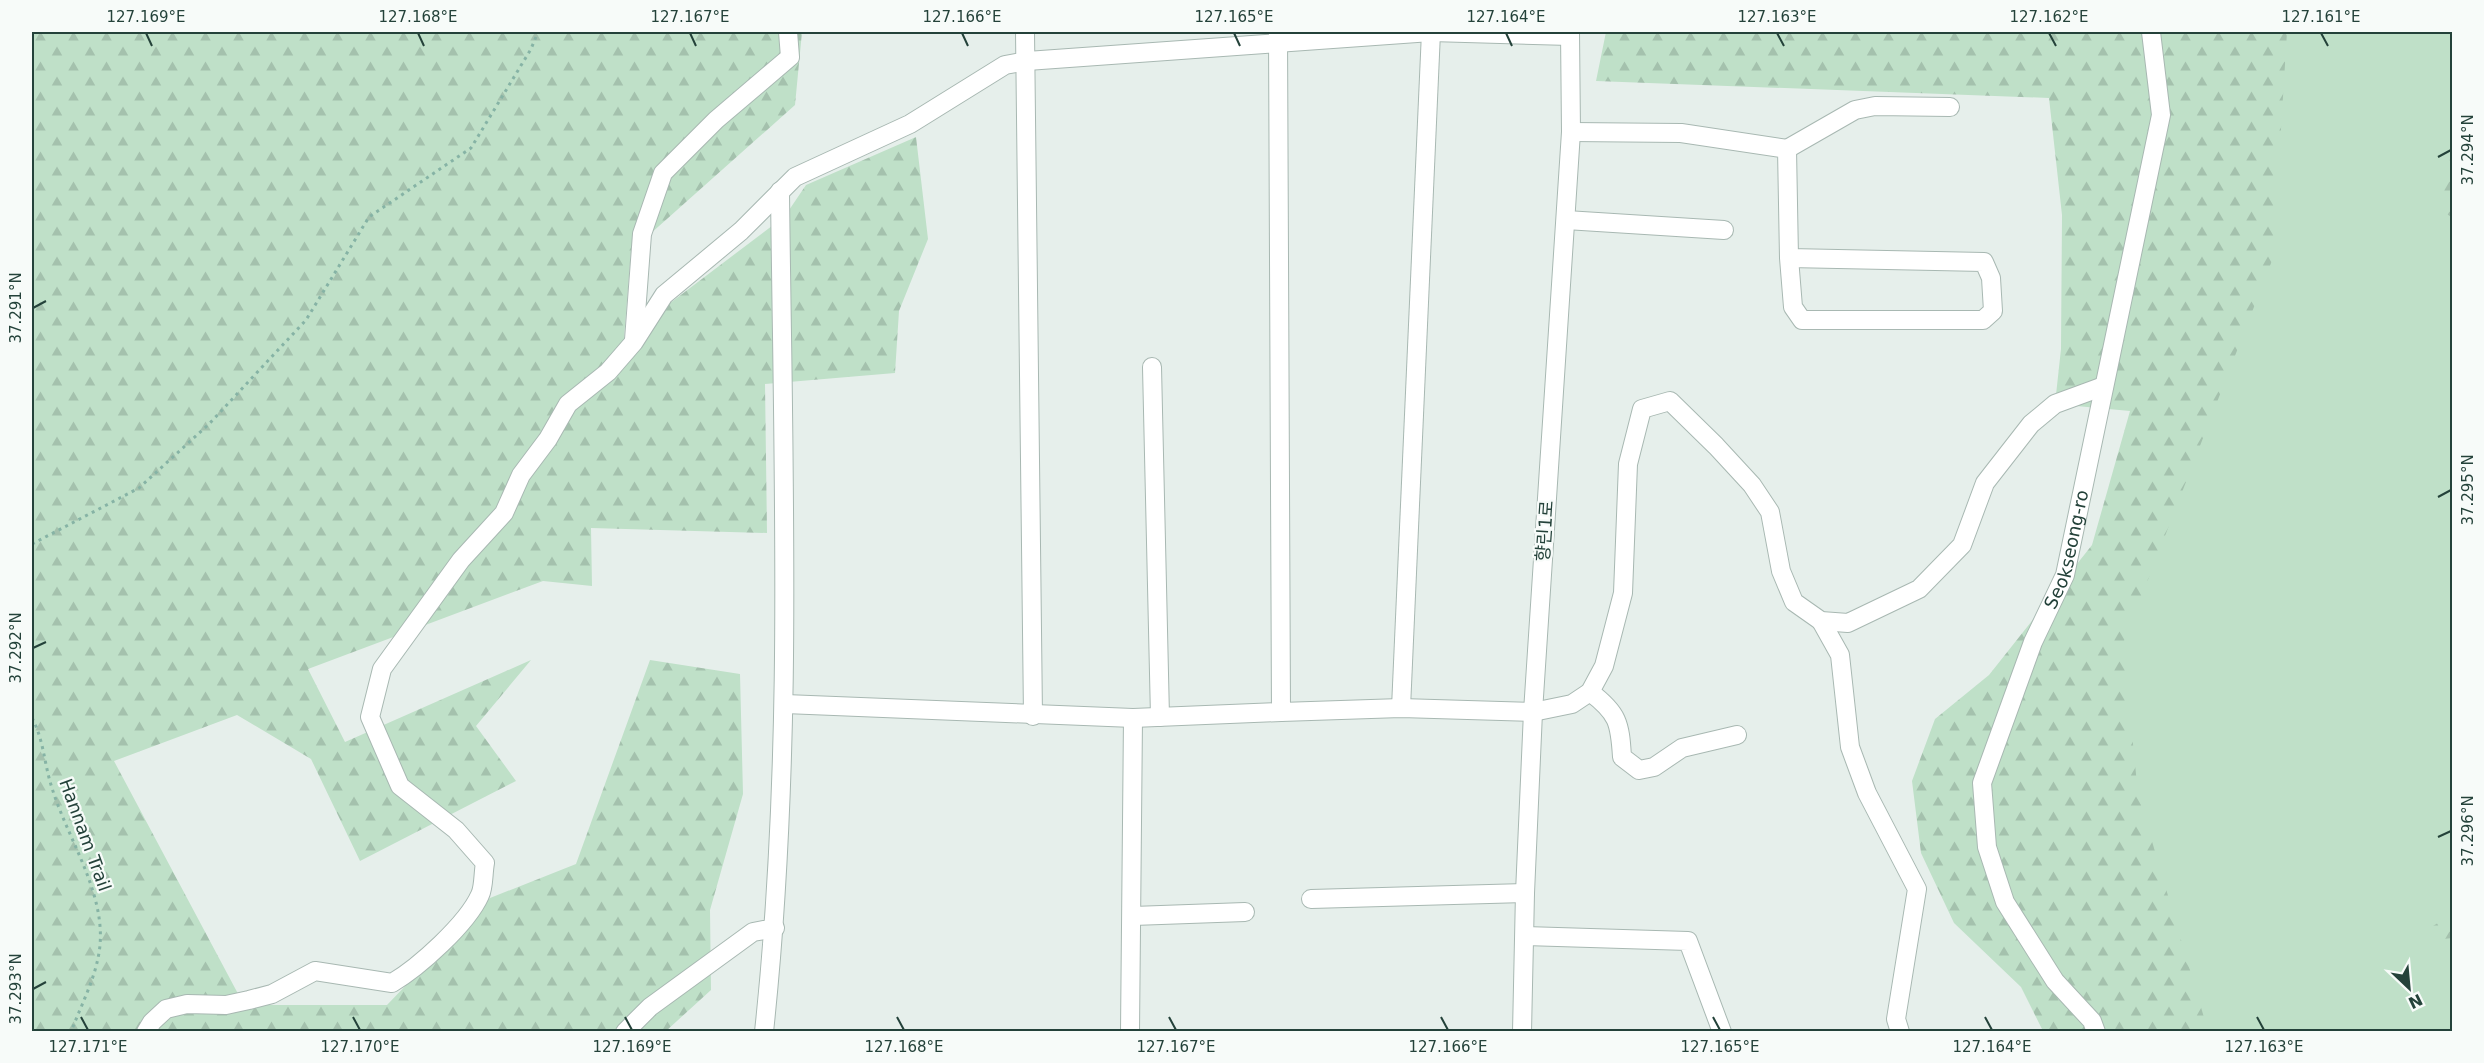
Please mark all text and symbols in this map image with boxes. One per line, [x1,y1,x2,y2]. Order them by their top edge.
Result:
text: 127.169°E [106,8,186,26]
text: 127.168°E [378,8,458,26]
text: 127.167°E [650,8,730,26]
text: 127.166°E [922,8,1002,26]
text: 127.165°E [1194,8,1274,26]
text: 127.164°E [1466,8,1546,26]
text: 127.163°E [1737,8,1817,26]
text: 127.162°E [2009,8,2089,26]
text: 127.161°E [2281,8,2361,26]
text: 37.294°N [2459,114,2477,186]
text: 37.291°N [7,272,25,344]
text: 37.295°N [2459,454,2477,526]
street label: Seokseong-ro [2039,488,2092,612]
street label: 향린1로 [1532,500,1557,562]
text: 37.292°N [7,612,25,684]
street label: Hannam Trail [55,776,116,894]
text: 37.296°N [2459,795,2477,867]
text: 37.293°N [7,953,25,1025]
north arrow [2379,958,2439,1018]
text: N [2405,990,2426,1013]
text: 127.171°E [48,1038,128,1056]
text: 127.170°E [320,1038,400,1056]
text: 127.169°E [592,1038,672,1056]
text: 127.168°E [864,1038,944,1056]
text: 127.167°E [1136,1038,1216,1056]
text: 127.166°E [1408,1038,1488,1056]
text: 127.165°E [1680,1038,1760,1056]
text: 127.164°E [1952,1038,2032,1056]
text: 127.163°E [2224,1038,2304,1056]

